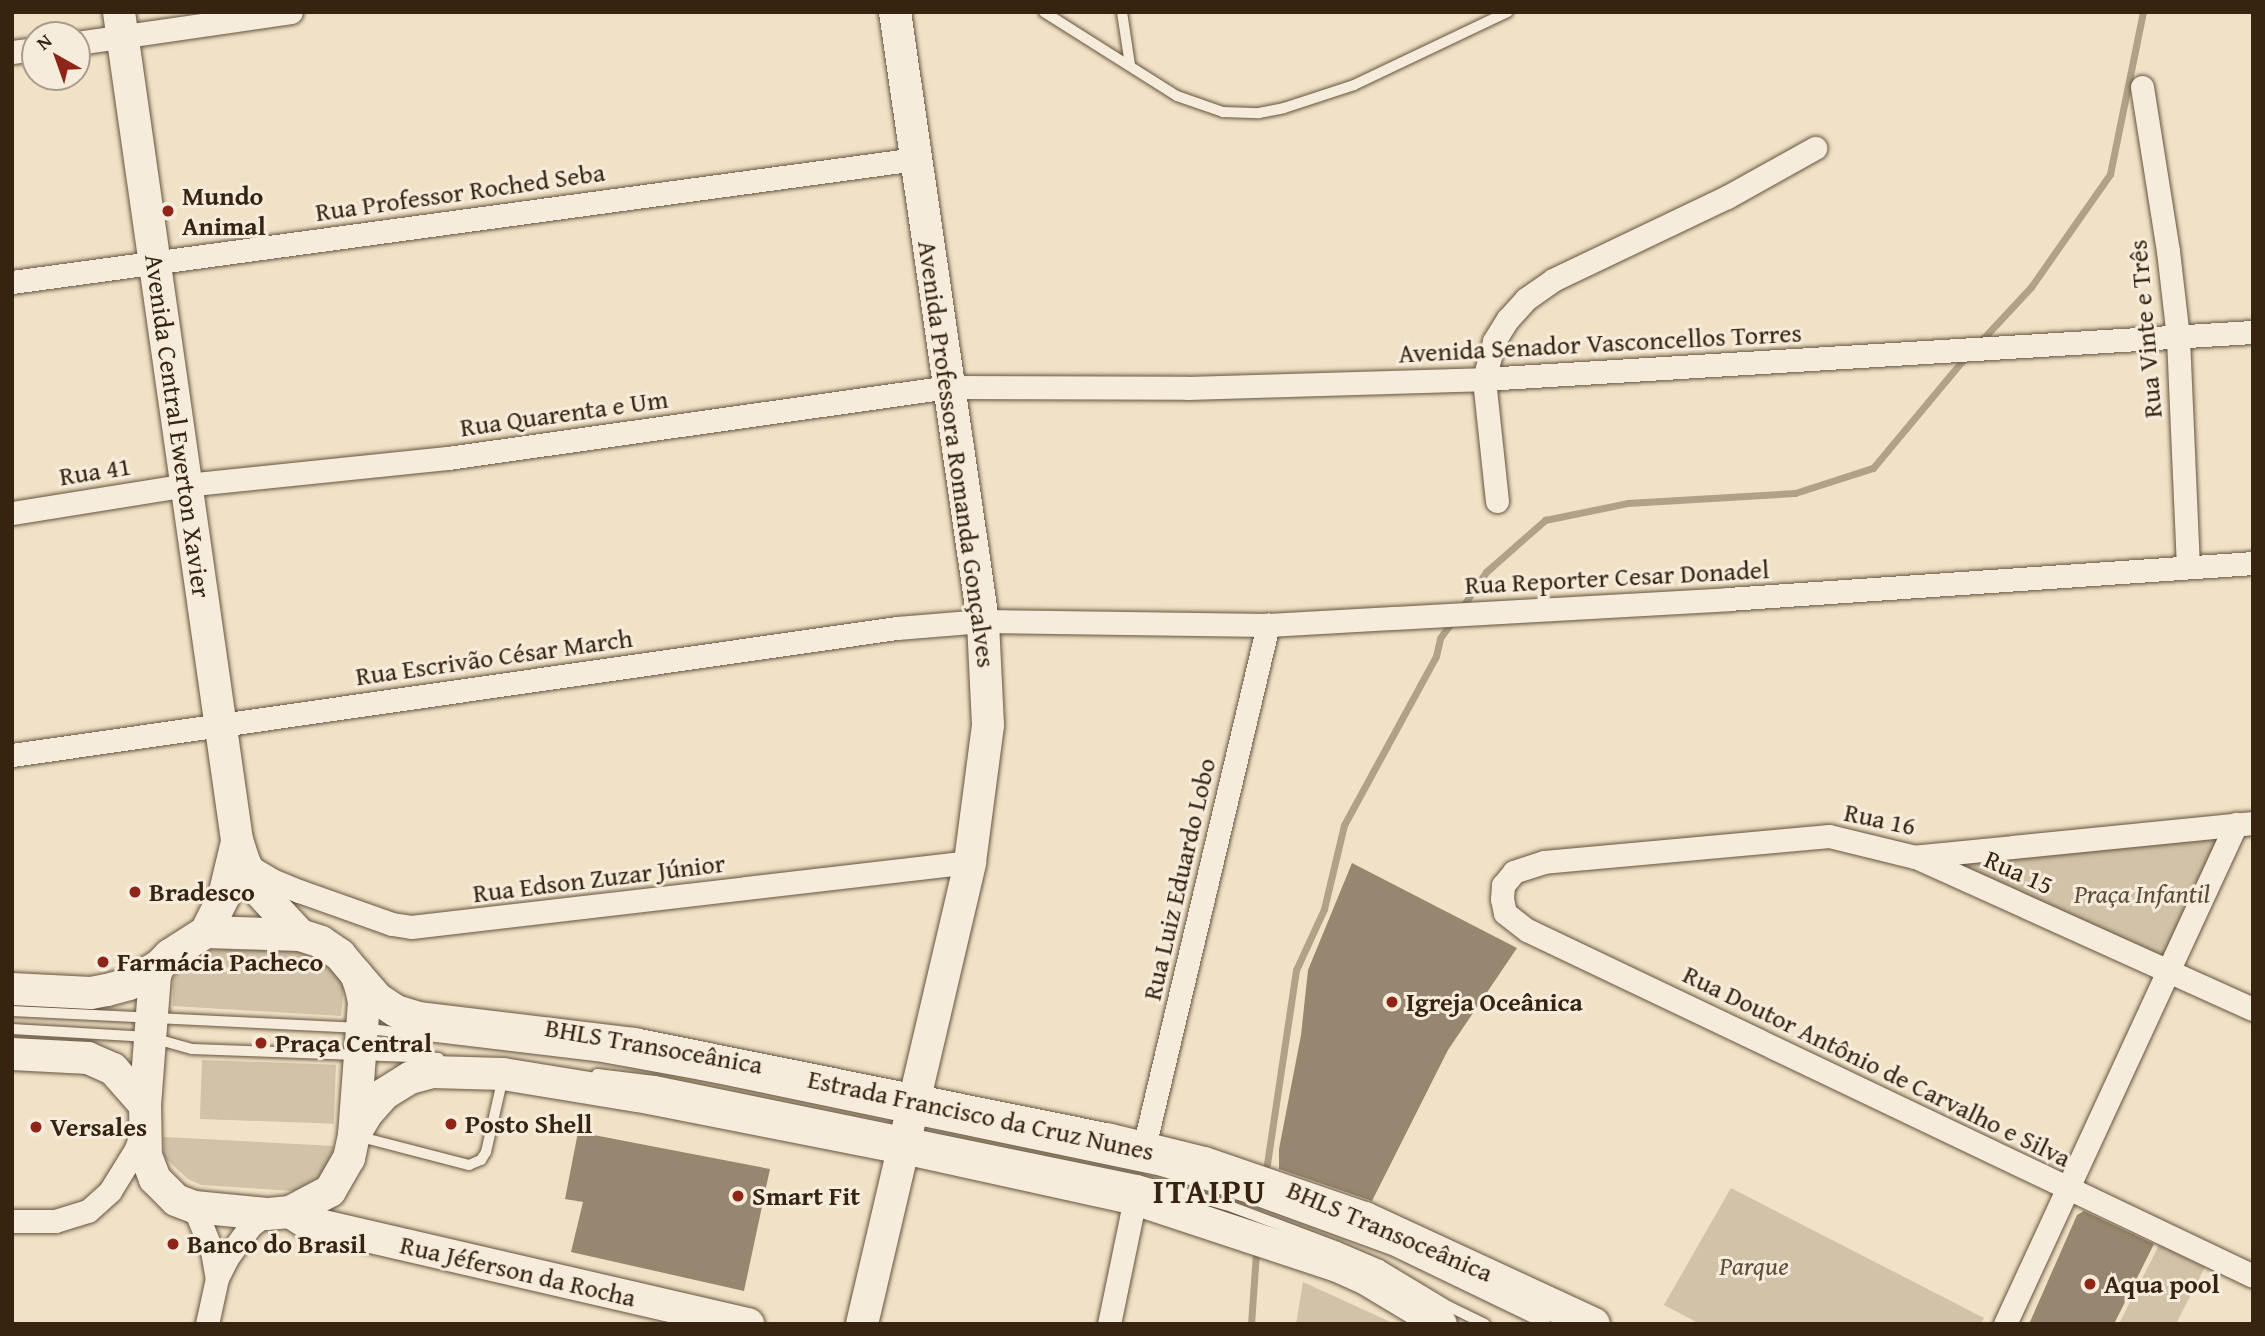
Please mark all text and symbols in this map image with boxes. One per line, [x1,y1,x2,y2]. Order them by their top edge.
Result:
north arrow [21,21,91,91]
text: N [30,27,58,56]
street label: Rua Professor Roched Seba [313,156,607,228]
place label: Mundo Animal [182,180,266,242]
marker: Mundo Animal [160,203,176,219]
street label: Avenida Professora Romanda Gonçalves [912,239,1002,669]
street label: Rua Vinte e Três [2122,239,2168,419]
street label: Avenida Central Ewerton Xavier [138,252,218,600]
street label: Avenida Senador Vasconcellos Torres [1398,317,1802,369]
street label: Rua Quarenta e Um [458,383,670,443]
street label: Rua 41 [57,450,133,492]
street label: Rua Reporter Cesar Donadel [1464,553,1770,601]
street label: Rua Escrivão César March [354,622,634,692]
street label: Rua Luiz Eduardo Lobo [1136,755,1222,1003]
street label: Rua 16 [1842,796,1918,842]
street label: Rua 15 [1980,843,2058,901]
street label: Rua Edson Zuzar Júnior [471,847,727,909]
place label: Bradesco [149,876,255,908]
park label: Praça Infantil [2074,878,2210,910]
marker: Bradesco [127,884,143,900]
place label: Farmácia Pacheco [117,946,323,978]
marker: Farmácia Pacheco [95,954,111,970]
street label: Rua Doutor Antônio de Carvalho e Silva [1678,958,2076,1174]
place label: Igreja Oceânica [1406,986,1583,1018]
marker: Igreja Oceânica [1384,994,1400,1010]
street label: BHLS Transoceânica [543,1012,765,1080]
place label: Praça Central [275,1027,432,1059]
marker: Praça Central [253,1035,269,1051]
street label: Estrada Francisco da Cruz Nunes [805,1063,1157,1167]
place label: Posto Shell [465,1108,592,1140]
place label: Versales [50,1111,147,1143]
marker: Posto Shell [443,1116,459,1132]
marker: Versales [28,1119,44,1135]
district label: ITAIPU [1154,1172,1266,1212]
street label: BHLS Transoceânica [1282,1174,1498,1288]
place label: Smart Fit [752,1180,860,1212]
marker: Smart Fit [730,1188,746,1204]
place label: Banco do Brasil [187,1228,366,1260]
street label: Rua Jéferson da Rocha [397,1229,639,1313]
marker: Banco do Brasil [165,1236,181,1252]
park label: Parque [1719,1250,1789,1282]
place label: Aqua pool [2104,1268,2220,1300]
marker: Aqua pool [2082,1276,2098,1292]

